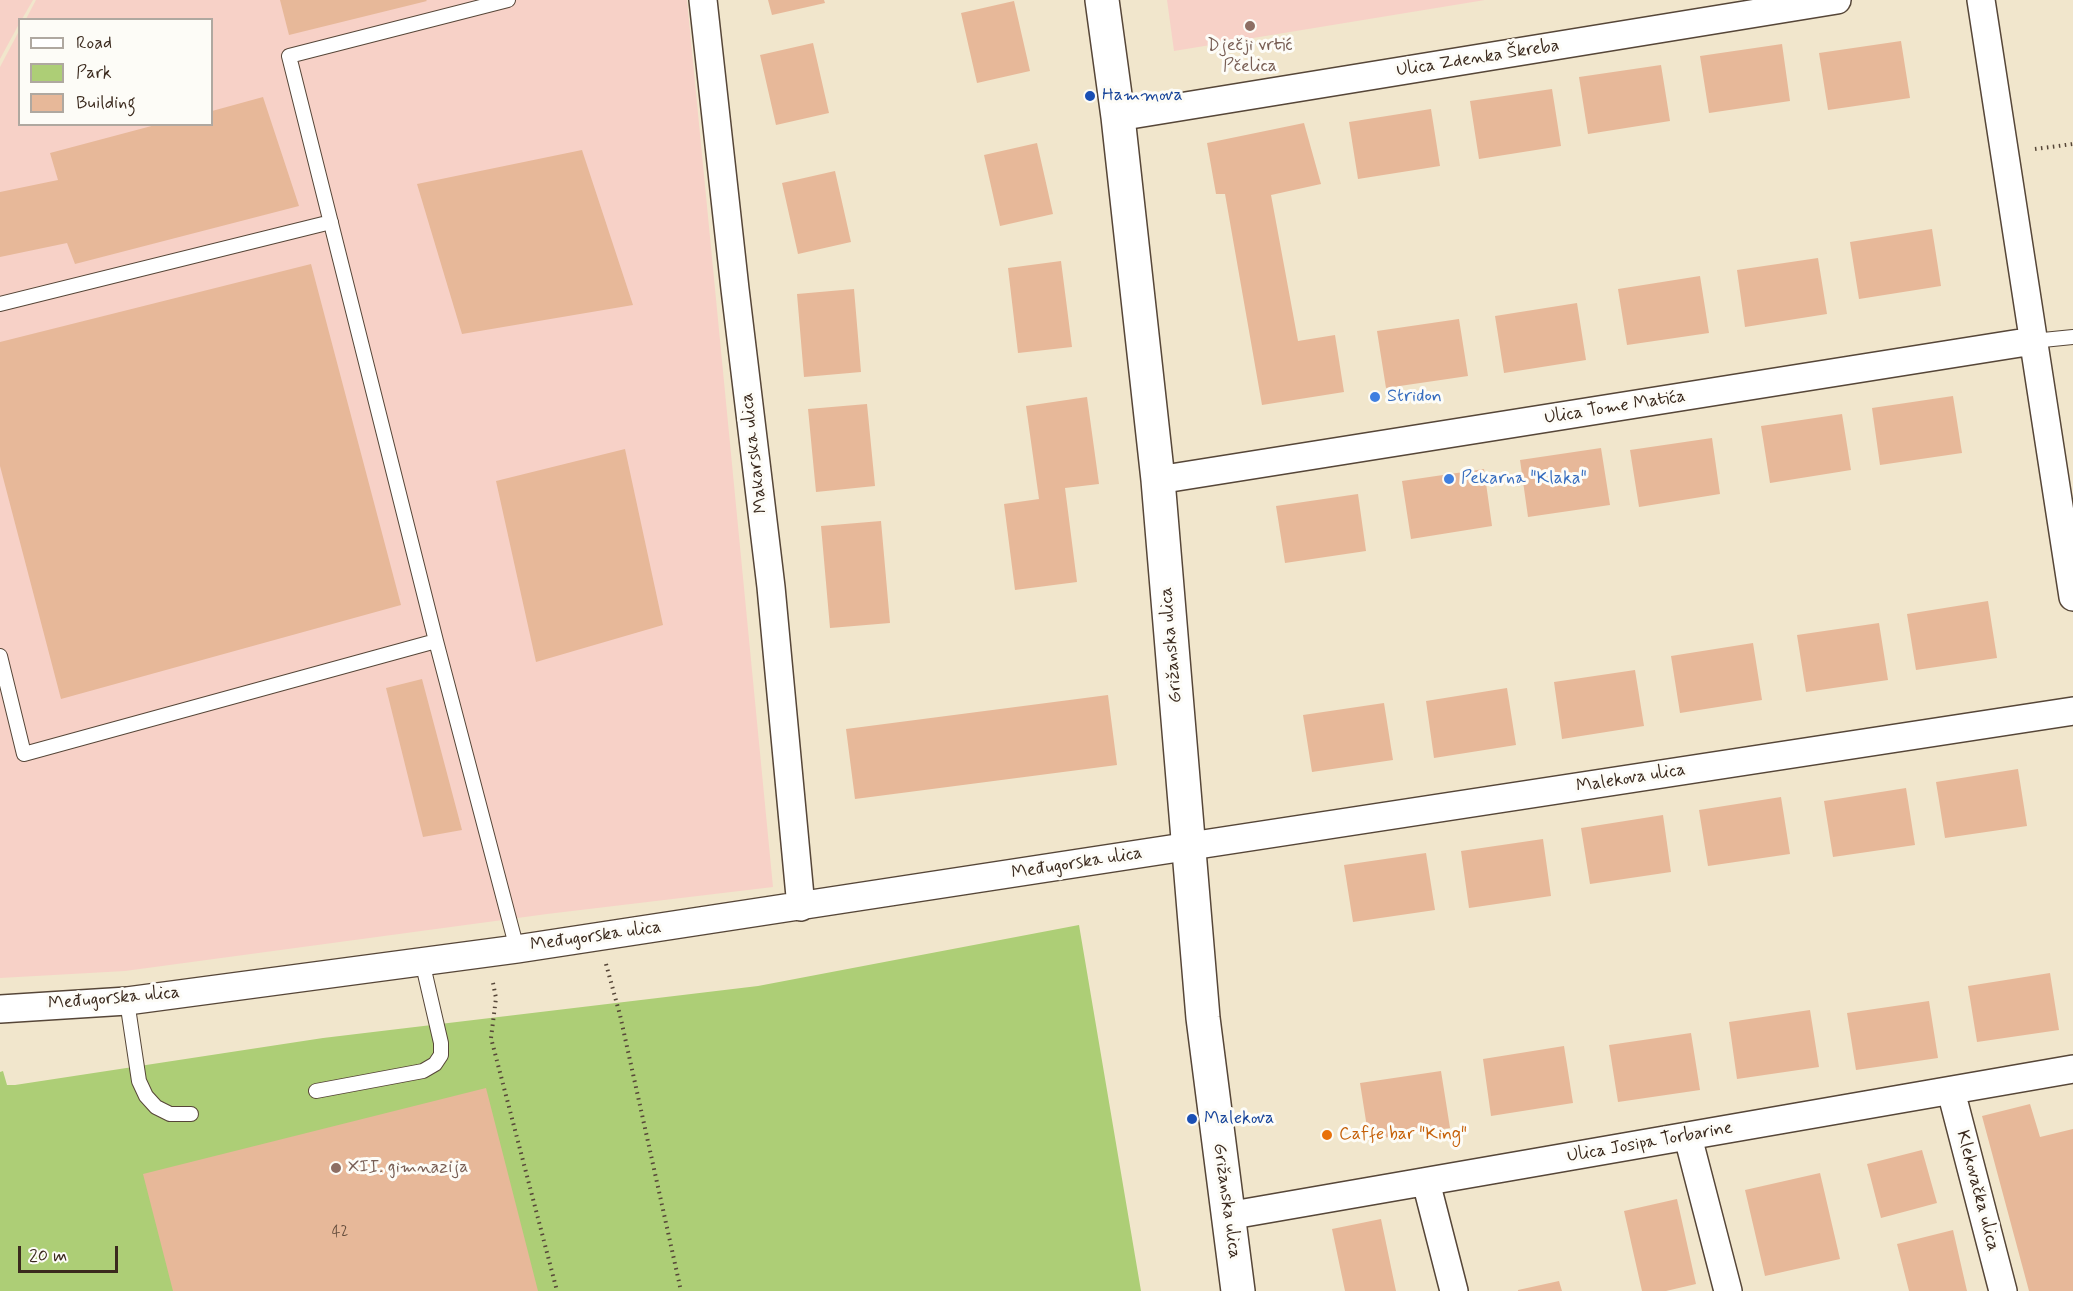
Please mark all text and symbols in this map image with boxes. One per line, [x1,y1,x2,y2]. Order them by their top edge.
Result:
legend [18,18,213,126]
marker: Dječji vrtić Pčelica [1243,19,1257,33]
text: Road [76,31,112,55]
place label: Dječji vrtić Pčelica [1207,35,1293,78]
street label: Ulica Zdenka Škreba [1395,35,1561,83]
text: Park [76,61,112,85]
place label: Hammova [1102,85,1183,107]
marker: Hammova [1083,89,1097,103]
text: Building [76,91,136,115]
place label: Stridon [1387,386,1442,408]
street label: Ulica Tome Matića [1543,386,1687,430]
marker: Stridon [1368,390,1382,404]
street label: Makarska ulica [737,391,773,515]
place label: Pekarna "Klaka" [1461,468,1587,490]
marker: Pekarna "Klaka" [1442,472,1456,486]
street label: Grižanska ulica [1156,586,1188,704]
street label: Malekova ulica [1575,760,1687,798]
street label: Međugorska ulica [1010,843,1144,885]
street label: Međugorska ulica [529,917,663,957]
street label: Međugorska ulica [47,982,181,1016]
place label: Malekova [1204,1108,1274,1130]
marker: Malekova [1185,1112,1199,1126]
street label: Ulica Josipa Torbarine [1566,1118,1734,1168]
place label: Caffe bar "King" [1339,1124,1467,1146]
marker: Caffe bar "King" [1320,1128,1334,1142]
street label: Klekovačka ulica [1951,1128,2003,1254]
street label: Grižanska ulica [1207,1142,1245,1260]
place label: XII. gimnazija [348,1157,469,1179]
marker: XII. gimnazija [329,1161,343,1175]
house number: 42 [332,1224,348,1242]
scale bar [21,1234,122,1272]
text: 20 m [29,1244,67,1268]

